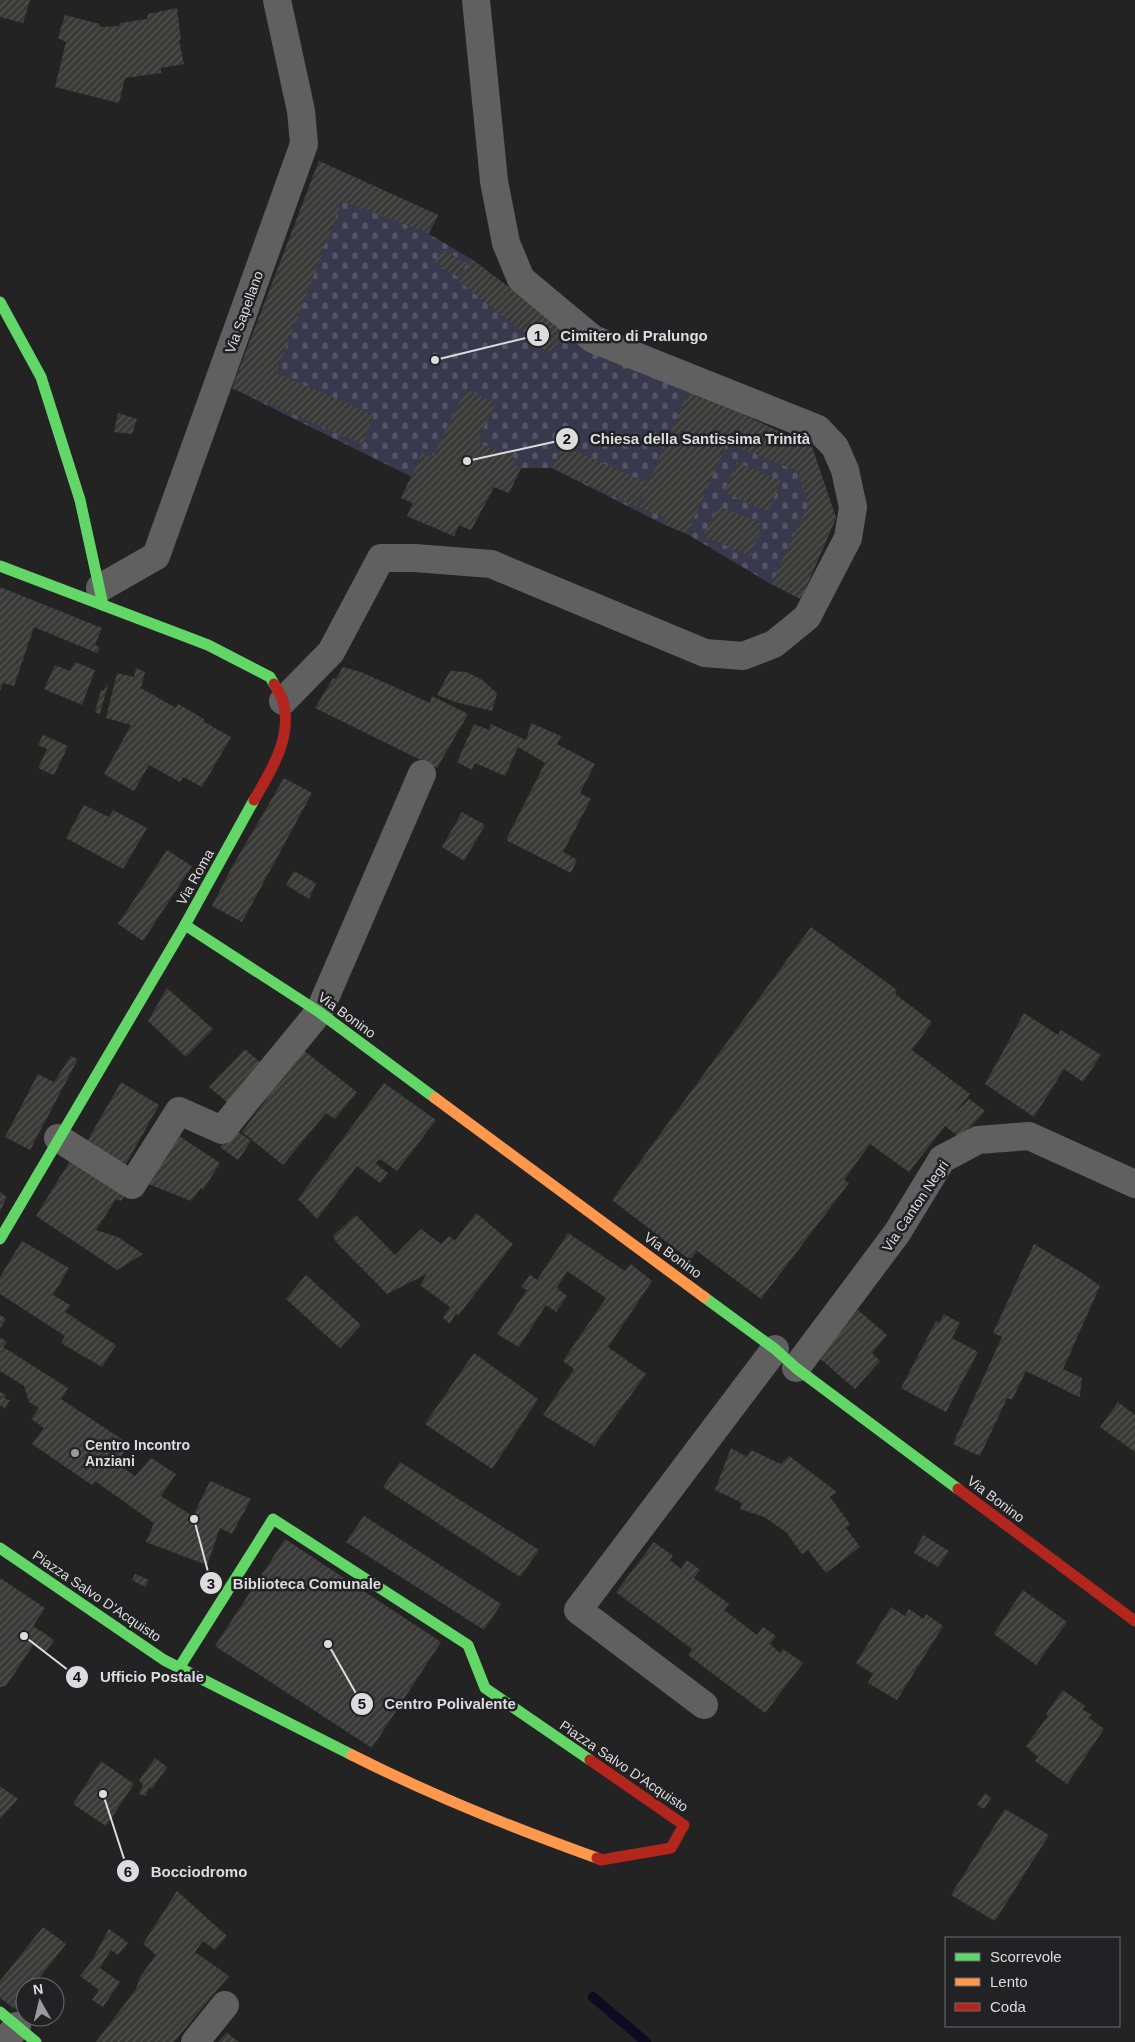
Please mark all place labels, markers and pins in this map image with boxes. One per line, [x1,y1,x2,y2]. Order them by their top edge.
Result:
callout: Cimitero di Pralungo [526,320,718,350]
callout: Chiesa della Santissima Trinità [555,424,820,454]
place label: Centro Incontro Anziani [85,1437,190,1469]
marker: Centro Incontro Anziani [69,1447,81,1459]
callout: Biblioteca Comunale [198,1568,392,1598]
callout: Ufficio Postale [64,1662,214,1692]
callout: Centro Polivalente [349,1689,526,1719]
callout: Bocciodromo [116,1856,258,1886]

